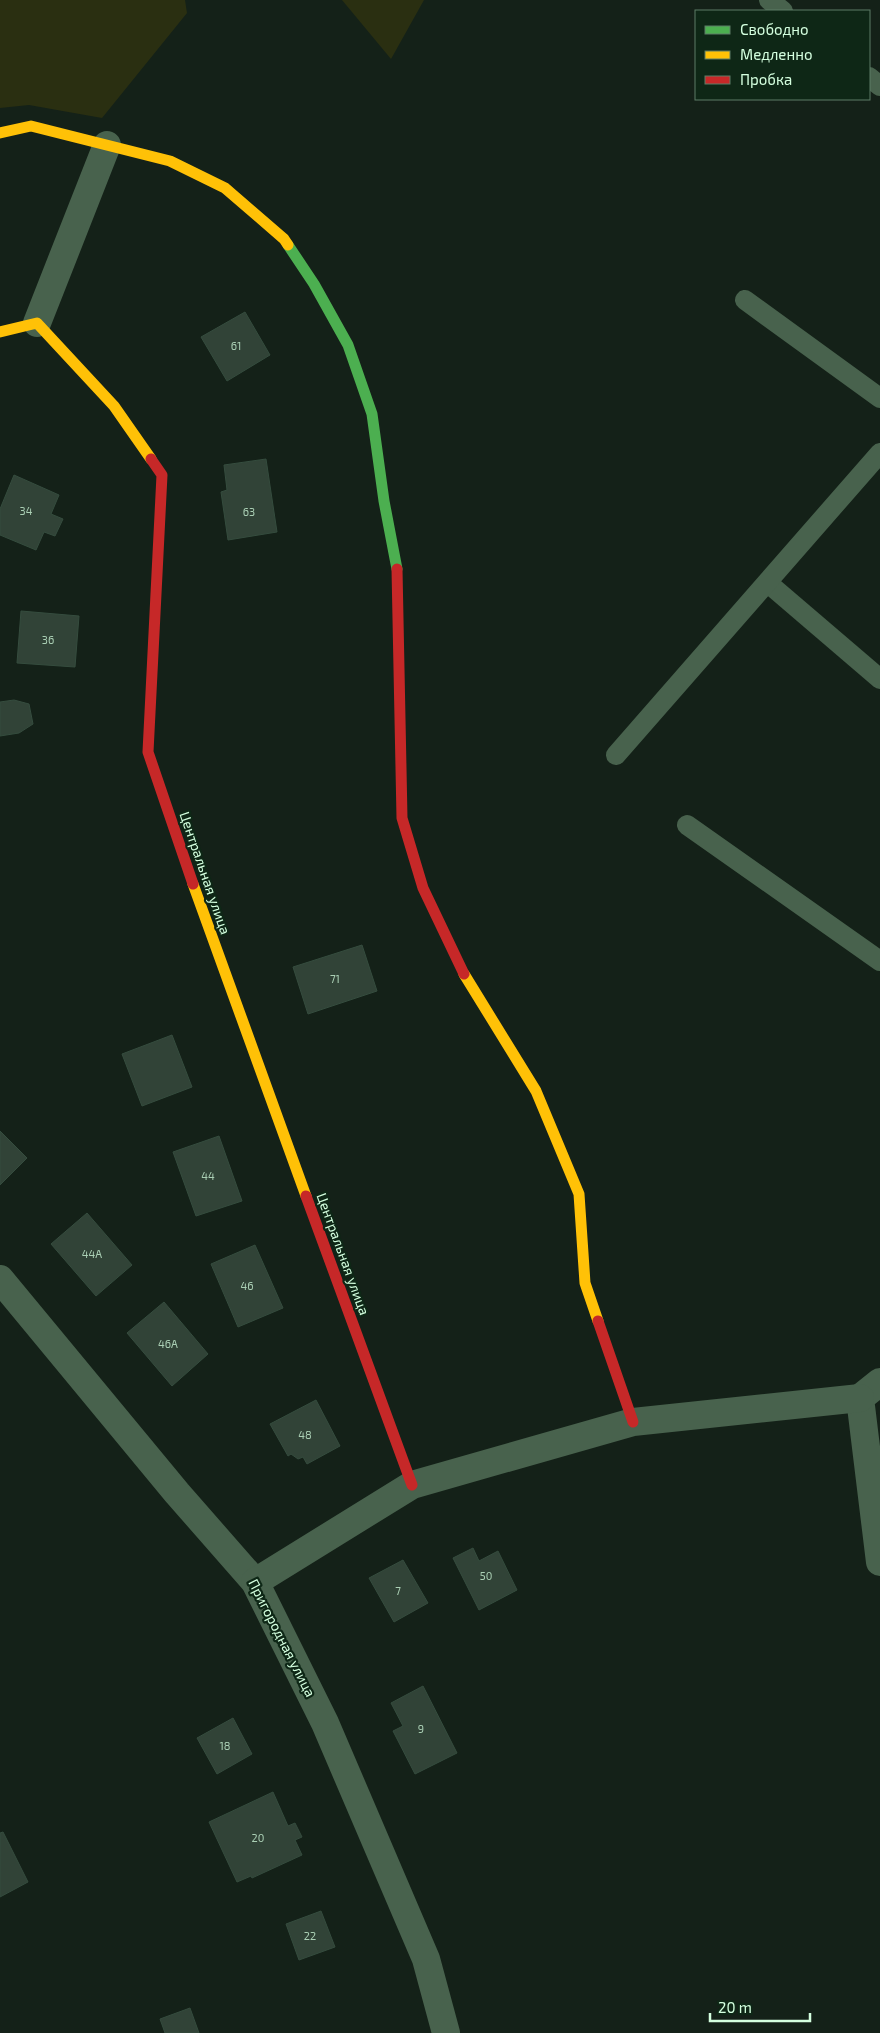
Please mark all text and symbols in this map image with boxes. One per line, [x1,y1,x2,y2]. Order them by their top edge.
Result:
legend [695,10,870,100]
text: Свободно [740,20,809,38]
text: Медленно [740,45,813,63]
text: Пробка [740,70,792,88]
house number: 61 [231,339,241,352]
house number: 34 [20,504,33,517]
house number: 63 [243,505,255,518]
house number: 36 [42,633,54,646]
street label: Центральная улица [176,809,234,937]
house number: 71 [330,972,340,985]
house number: 44 [201,1169,215,1182]
street label: Центральная улица [313,1190,374,1317]
house number: 44А [82,1247,102,1260]
house number: 46 [240,1279,254,1292]
house number: 46А [158,1337,178,1350]
house number: 48 [298,1428,312,1441]
house number: 50 [480,1569,492,1582]
street label: Пригородная улица [245,1576,320,1700]
house number: 7 [395,1584,401,1597]
house number: 9 [418,1722,424,1735]
house number: 18 [219,1739,231,1752]
house number: 20 [252,1831,264,1844]
house number: 22 [304,1929,316,1942]
scale bar [710,1990,810,2022]
text: 20 m [718,1998,752,2016]

